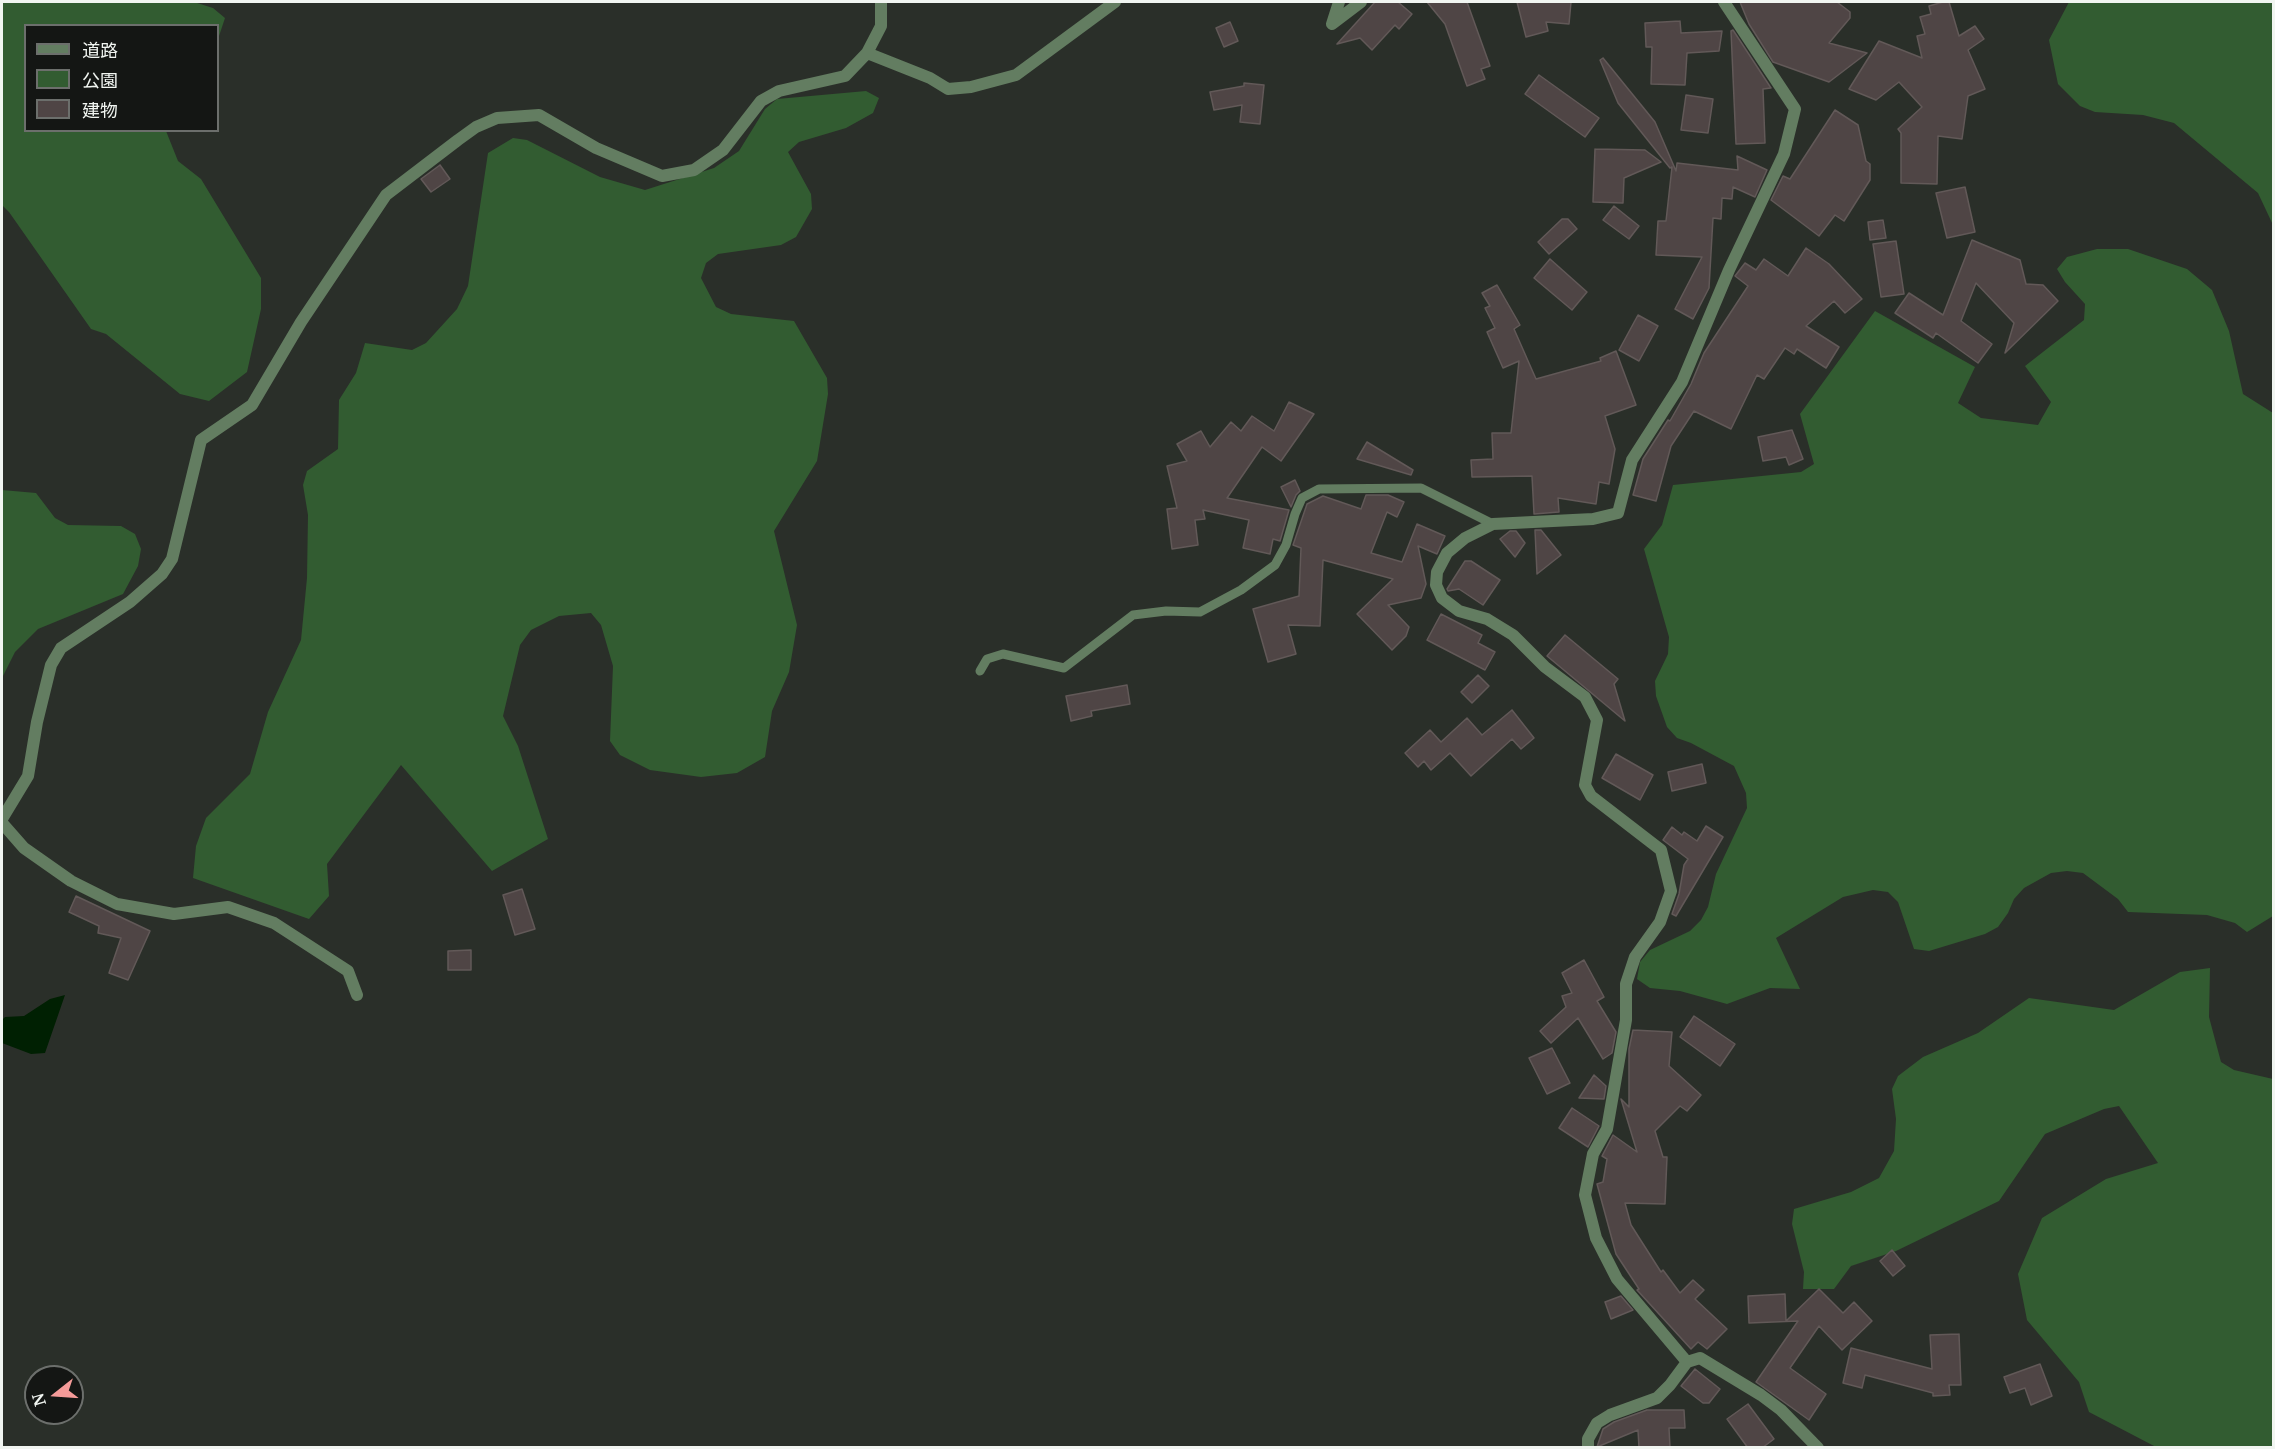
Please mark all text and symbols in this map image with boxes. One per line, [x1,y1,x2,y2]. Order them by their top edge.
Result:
legend [24,24,219,132]
text: 道路 [82,38,118,62]
text: 公園 [82,68,118,92]
text: 建物 [82,98,118,122]
north arrow [24,1365,84,1425]
text: N [26,1390,51,1409]

